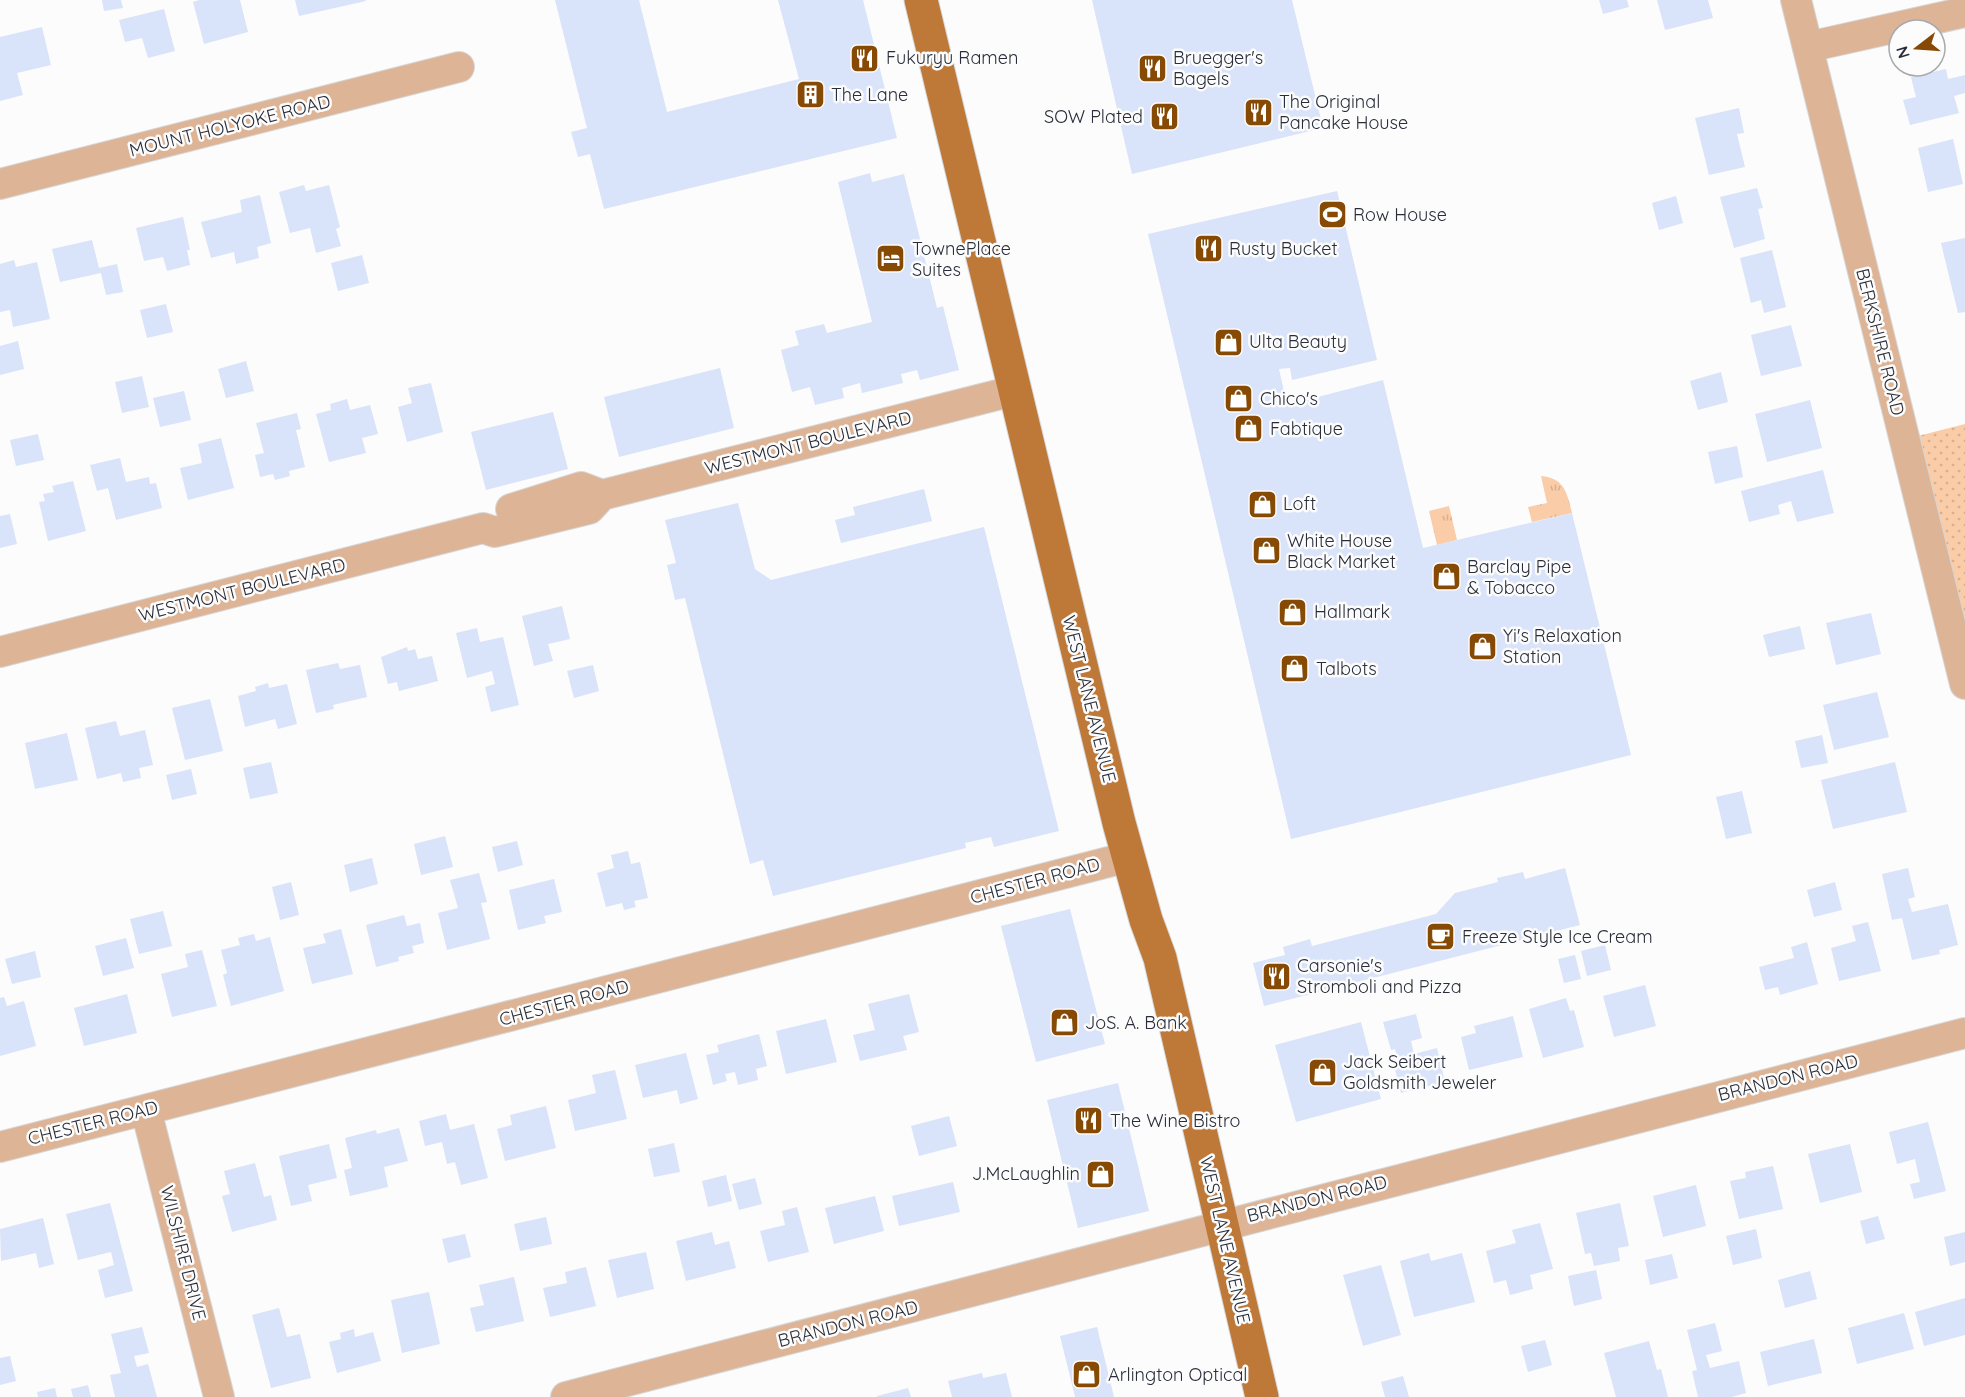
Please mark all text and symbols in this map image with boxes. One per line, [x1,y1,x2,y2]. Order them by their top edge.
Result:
north arrow [1887,18,1947,78]
restaurant icon: Fukuryu Ramen [849,42,881,74]
text: N [1891,44,1914,61]
place label: Fukuryu Ramen [886,46,1018,69]
place label: Bruegger's Bagels [1173,46,1263,90]
restaurant icon: Bruegger's Bagels [1136,52,1168,84]
building icon: The Lane [794,79,826,111]
place label: The Lane [831,83,908,106]
street label: MOUNT HOLYOKE ROAD [127,89,333,162]
place label: The Original Pancake House [1279,90,1408,134]
restaurant icon: The Original Pancake House [1242,96,1274,128]
restaurant icon: SOW Plated [1148,101,1180,133]
place label: SOW Plated [1044,105,1143,128]
sports icon: Row House [1316,199,1348,231]
place label: Row House [1353,203,1447,226]
restaurant icon: Rusty Bucket [1192,233,1224,265]
place label: TownePlace Suites [912,237,1011,281]
place label: Rusty Bucket [1229,237,1338,260]
hotel icon: TownePlace Suites [875,243,907,275]
street label: BERKSHIRE ROAD [1851,266,1910,418]
shop icon: Ulta Beauty [1212,326,1244,358]
place label: Ulta Beauty [1249,330,1347,353]
shop icon: Chico's [1223,383,1255,415]
place label: Chico's [1260,387,1318,410]
street label: WESTMONT BOULEVARD [702,406,914,479]
shop icon: Fabtique [1233,413,1265,445]
place label: Fabtique [1270,417,1343,440]
shop icon: Loft [1246,488,1278,520]
place label: Loft [1283,492,1316,515]
place label: White House Black Market [1287,529,1396,573]
shop icon: White House Black Market [1250,535,1282,567]
street label: WESTMONT BOULEVARD [136,553,348,626]
place label: Barclay Pipe & Tobacco [1467,555,1571,599]
shop icon: Barclay Pipe & Tobacco [1430,561,1462,593]
shop icon: Hallmark [1277,596,1309,628]
place label: Hallmark [1314,600,1390,623]
street label: WEST LANE AVENUE [1058,613,1121,785]
place label: Yi's Relaxation Station [1503,624,1622,668]
shop icon: Yi's Relaxation Station [1466,630,1498,662]
shop icon: Talbots [1279,653,1311,685]
place label: Talbots [1316,657,1377,680]
street label: CHESTER ROAD [968,852,1102,909]
cafe icon: Freeze Style Ice Cream [1425,921,1457,953]
place label: Freeze Style Ice Cream [1462,925,1653,948]
place label: Carsonie's Stromboli and Pizza [1297,954,1462,998]
restaurant icon: Carsonie's Stromboli and Pizza [1260,960,1292,992]
street label: CHESTER ROAD [497,974,631,1031]
shop icon: JoS. A. Bank [1048,1007,1080,1039]
place label: JoS. A. Bank [1085,1011,1187,1034]
street label: BRANDON ROAD [1716,1049,1860,1106]
place label: Jack Seibert Goldsmith Jeweler [1343,1050,1497,1094]
shop icon: Jack Seibert Goldsmith Jeweler [1306,1056,1338,1088]
street label: CHESTER ROAD [25,1095,160,1150]
restaurant icon: The Wine Bistro [1073,1105,1105,1137]
place label: The Wine Bistro [1110,1109,1240,1132]
street label: WEST LANE AVENUE [1195,1154,1256,1326]
shop icon: J.McLaughlin [1085,1158,1117,1190]
place label: J.McLaughlin [972,1162,1080,1185]
street label: BRANDON ROAD [1245,1170,1389,1227]
street label: WILSHIRE DRIVE [156,1183,211,1323]
street label: BRANDON ROAD [776,1295,920,1352]
shop icon: Arlington Optical [1071,1359,1103,1391]
place label: Arlington Optical [1108,1363,1247,1386]

